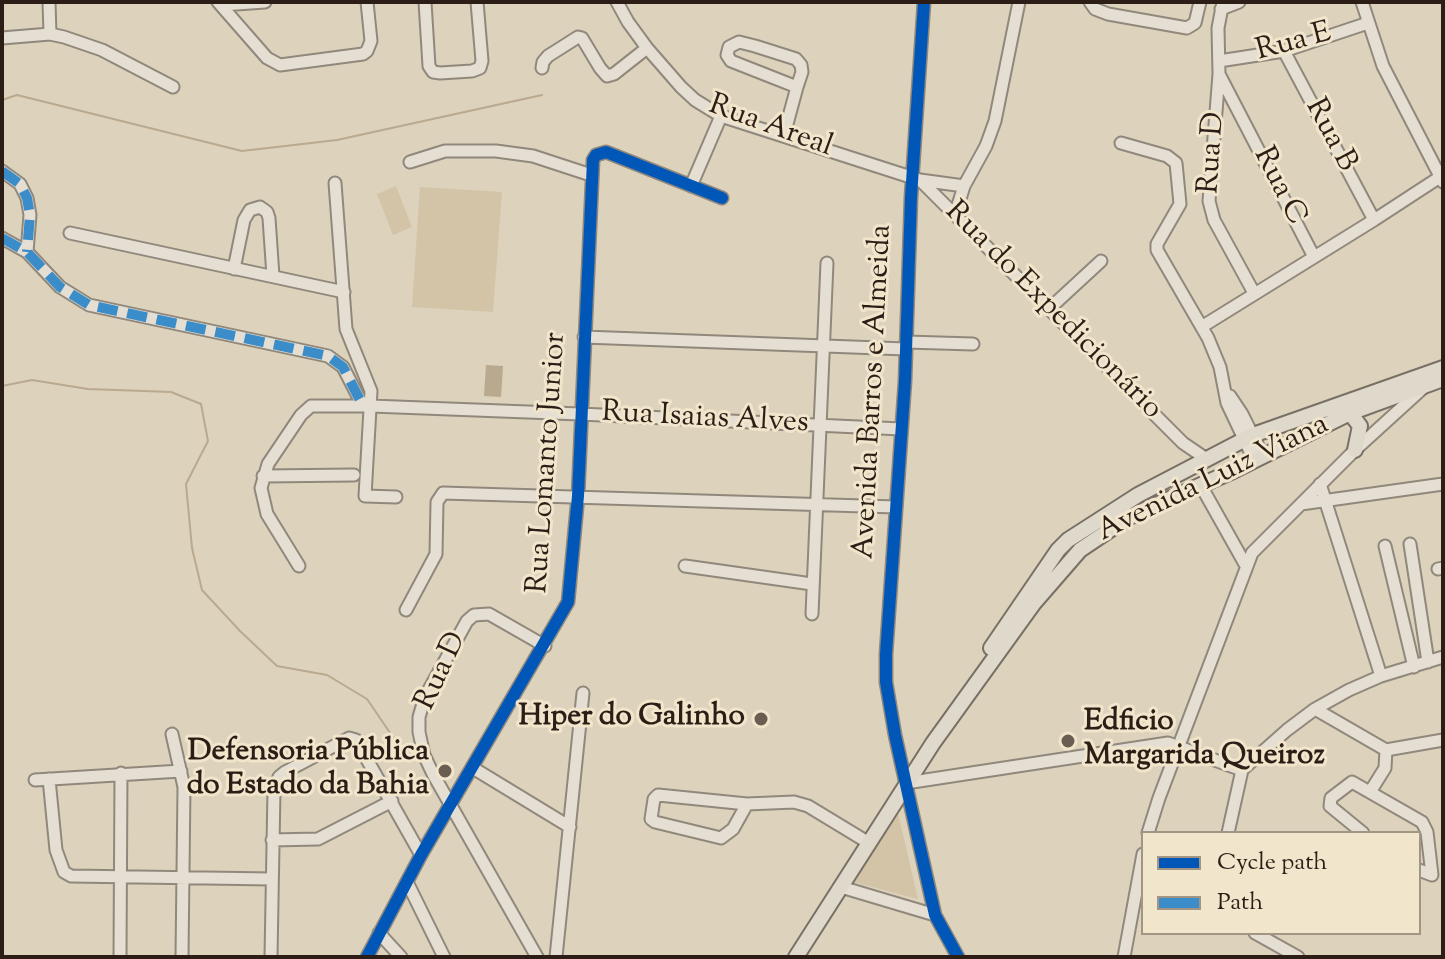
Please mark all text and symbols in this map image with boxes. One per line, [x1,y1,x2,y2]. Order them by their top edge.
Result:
street label: Rua E [1252,17,1336,71]
street label: Rua Areal [703,89,837,167]
street label: Rua B [1295,94,1363,178]
street label: Rua D [1193,111,1235,195]
street label: Rua C [1243,142,1313,232]
street label: Rua do Expedicionário [936,196,1168,428]
street label: Avenida Barros e Almeida [848,224,902,560]
street label: Rua Lomanto Junior [522,331,576,595]
street label: Rua Isaias Alves [601,397,809,443]
street label: Avenida Luiz Viana [1093,408,1335,552]
street label: Rua D [409,627,477,717]
place label: Hiper do Galinho [518,701,745,737]
place label: Edficio Margarida Queiroz [1084,706,1325,776]
marker: Hiper do Galinho [752,710,770,728]
marker: Edficio Margarida Queiroz [1059,732,1077,750]
place label: Defensoria Pública do Estado da Bahia [187,736,429,806]
marker: Defensoria Pública do Estado da Bahia [436,762,454,780]
legend [1141,831,1421,935]
text: Cycle path [1217,846,1327,880]
text: Path [1217,886,1263,920]

